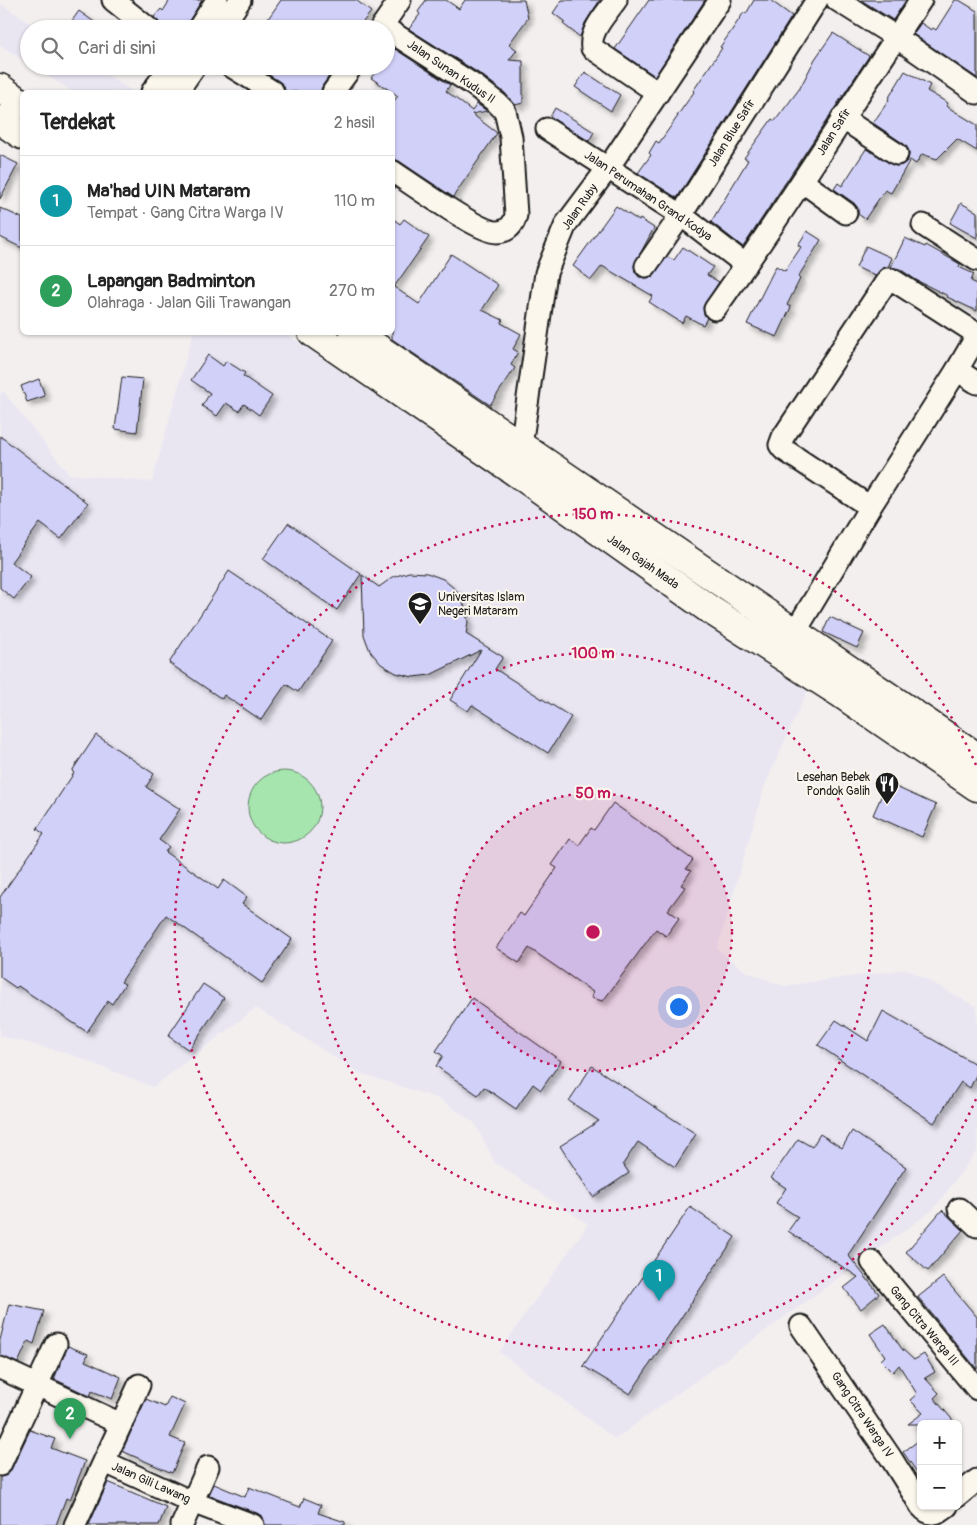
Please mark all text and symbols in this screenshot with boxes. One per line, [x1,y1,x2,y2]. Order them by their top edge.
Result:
search box [20,20,395,75]
icon: search [38,34,66,62]
text: Cari di sini [78,36,155,60]
street label: Jalan Sunan Kudus II [404,37,498,107]
street label: Jalan Blue Safir [705,96,759,170]
street label: Jalan Safir [814,105,855,158]
text: Terdekat [40,109,115,136]
text: 2 hasil [334,113,375,133]
street label: Jalan Perumahan Grand Kodya [581,148,715,245]
text: Ma'had UIN Mataram [87,179,250,203]
street label: Jalan Ruby [559,181,601,233]
text: 1 [53,191,59,211]
text: 110 m [334,191,375,211]
text: Tempat · Gang Citra Warga IV [87,203,284,223]
text: Lapangan Badminton [87,269,255,293]
text: 2 [52,281,60,301]
text: 270 m [329,281,375,301]
text: Olahraga · Jalan Gili Trawangan [87,293,291,313]
text: 150 m [573,505,613,524]
street label: Jalan Gajah Mada [604,532,682,593]
place label: Universitas Islam Negeri Mataram [438,590,525,619]
school or university icon: Universitas Islam Negeri Mataram [407,591,433,625]
text: 100 m [572,644,614,663]
place label: Lesehan Bebek Pondok Galih [796,770,870,799]
restaurant icon: Lesehan Bebek Pondok Galih [874,771,900,805]
text: 50 m [576,784,610,803]
centre of rings [584,923,602,941]
your location [666,994,692,1020]
pin: 1 [643,1260,675,1301]
street label: Gang Citra Warga III [886,1283,962,1369]
street label: Gang Citra Warga IV [828,1369,896,1461]
pin: 2 [54,1398,86,1439]
map controls [917,1420,962,1510]
button: + [917,1420,962,1465]
street label: Jalan Gili Lawang [109,1459,193,1507]
button: − [917,1465,962,1510]

